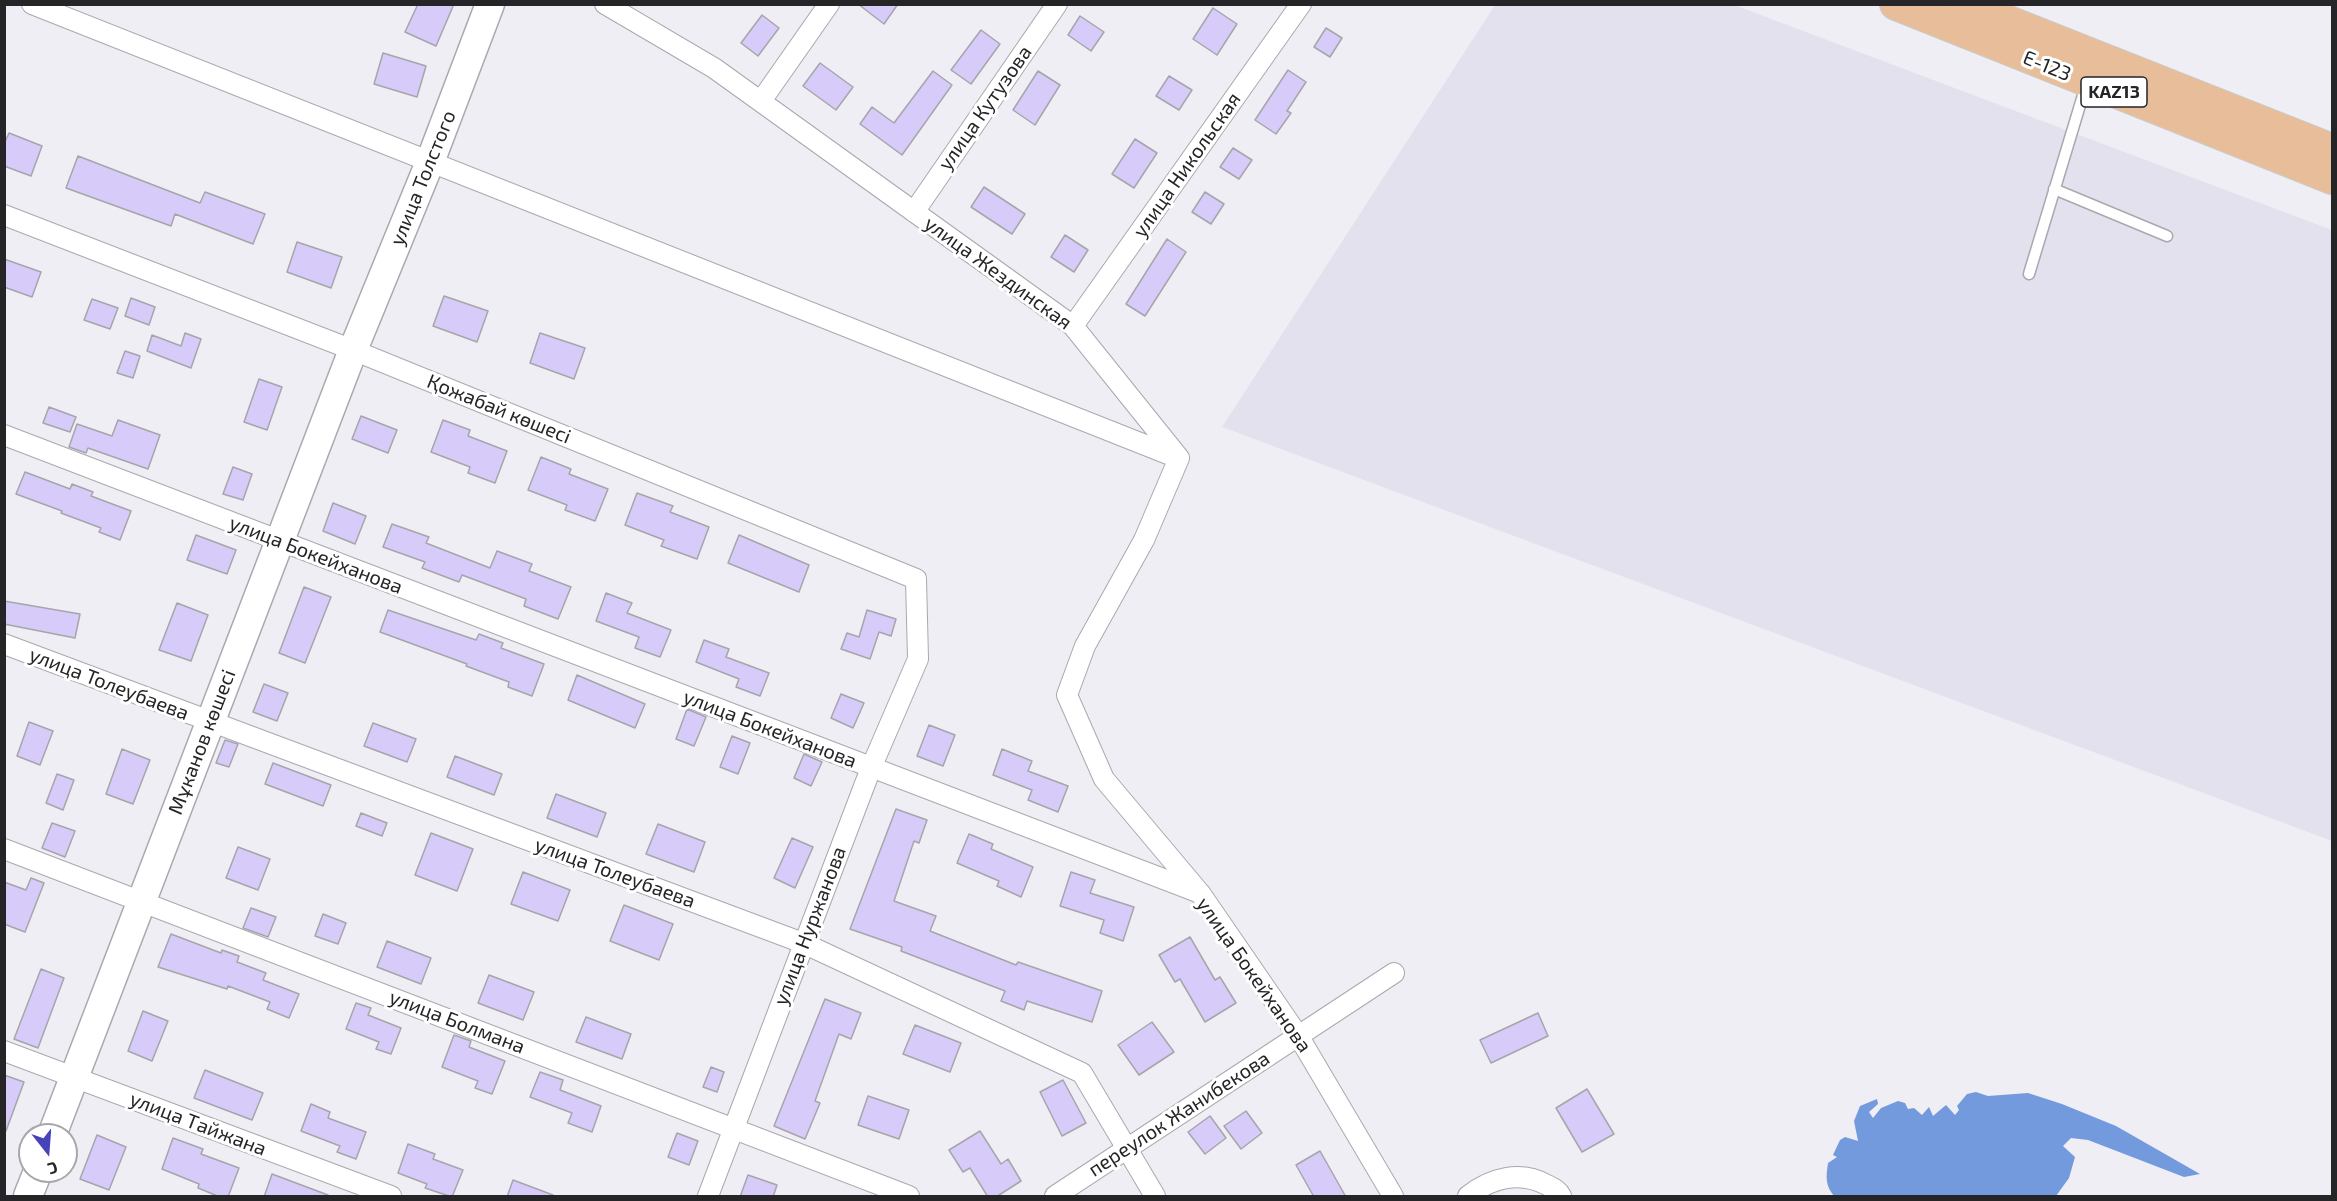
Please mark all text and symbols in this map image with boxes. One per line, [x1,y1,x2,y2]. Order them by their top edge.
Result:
street label: улица Кутузова [933,41,1037,175]
street label: Е-123 [2019,46,2075,86]
road number: KAZ13 [2081,77,2147,107]
street label: улица Никольская [1128,88,1246,242]
street label: улица Толстого [385,107,461,249]
street label: улица Жездинская [920,211,1076,335]
street label: Қожабай көшесі [424,369,574,449]
street label: улица Бокейханова [226,511,406,599]
street label: улица Толеубаева [26,643,192,725]
street label: Мұканов көшесі [163,666,241,818]
street label: улица Бокейханова [680,685,860,773]
street label: улица Толеубаева [531,833,699,913]
street label: улица Нуржанова [769,843,851,1009]
street label: улица Бокейханова [1191,893,1317,1057]
street label: улица Болмана [386,985,528,1059]
street label: переулок Жанибекова [1084,1046,1274,1182]
street label: улица Тайжана [126,1087,270,1161]
north arrow [18,1123,78,1183]
text: С [46,1158,60,1179]

